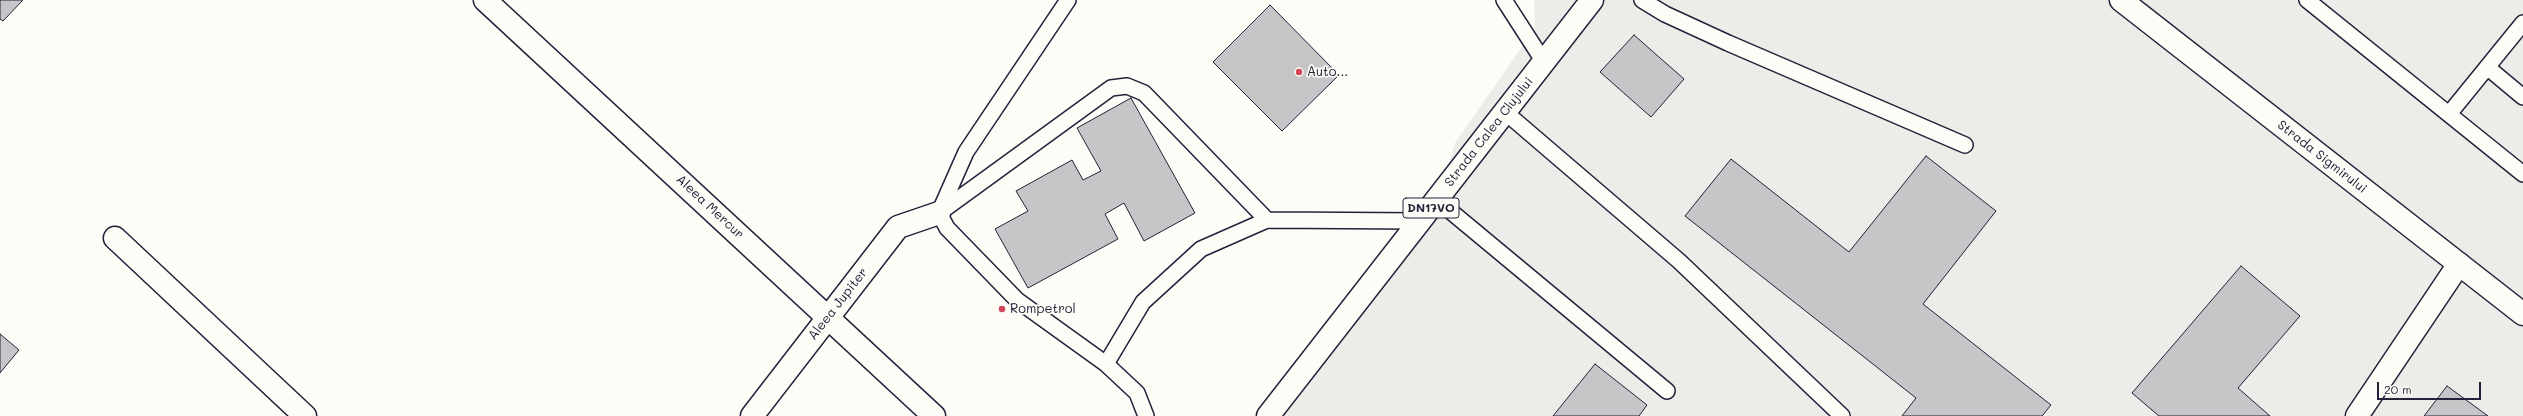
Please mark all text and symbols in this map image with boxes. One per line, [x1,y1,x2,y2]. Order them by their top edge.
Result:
place label: Auto... [1307,64,1348,80]
marker: Auto... [1294,67,1304,77]
street label: Strada Calea Clujului [1441,74,1537,190]
street label: Strada Sigmirului [2274,117,2370,197]
street label: Aleea Mercur [673,172,747,242]
road number: DN17VO [1403,198,1459,218]
street label: Aleea Jupiter [805,265,871,343]
place label: Rompetrol [1010,301,1076,317]
marker: Rompetrol [997,304,1007,314]
scale bar [2379,374,2483,400]
text: 20 m [2384,381,2412,397]

